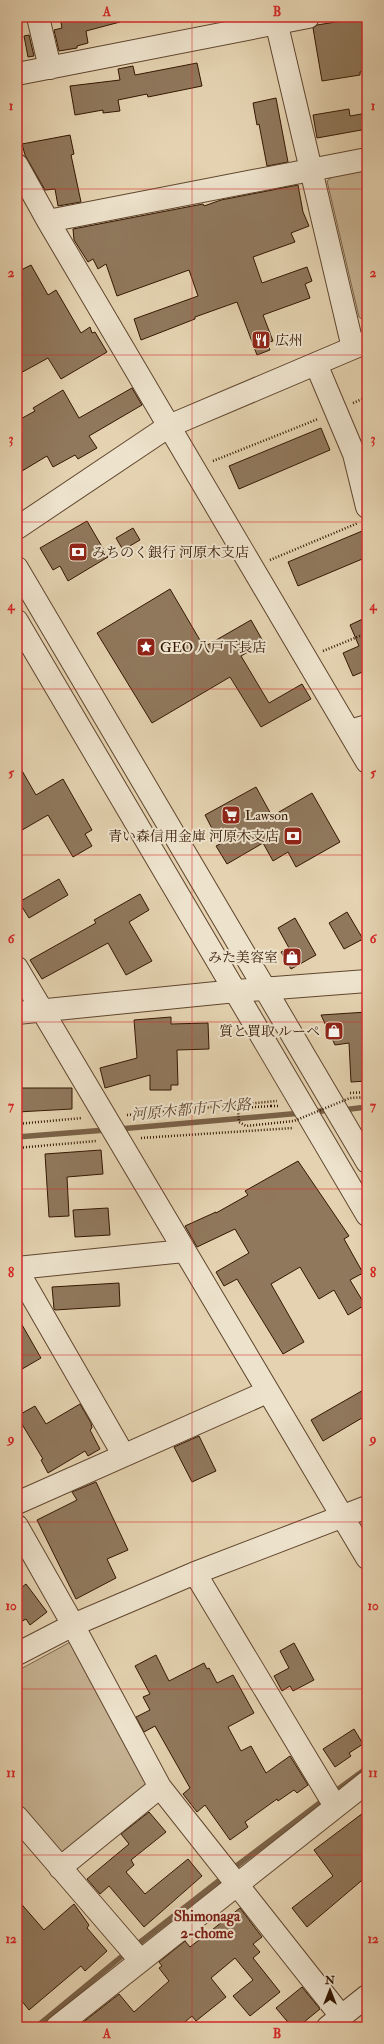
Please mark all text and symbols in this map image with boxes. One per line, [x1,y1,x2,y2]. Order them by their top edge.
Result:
text: A [102,4,112,20]
text: B [273,4,281,20]
text: 1 [9,98,14,114]
text: 1 [371,98,376,114]
text: 2 [8,265,15,281]
text: 2 [370,265,377,281]
restaurant icon: 広州 [250,329,272,351]
place label: 広州 [275,332,303,349]
text: 3 [9,431,14,447]
text: 3 [371,431,376,447]
bank icon: みちのく銀行 河原木支店 [67,541,89,563]
place label: みちのく銀行 河原木支店 [92,544,249,561]
text: 4 [6,598,15,614]
text: 4 [368,598,377,614]
place icon: GEO 八戸下長店 [135,636,157,658]
place label: GEO 八戸下長店 [160,639,266,656]
text: 5 [8,765,14,781]
text: 5 [370,765,376,781]
supermarket icon: Lawson [220,804,242,826]
place label: Lawson [245,807,288,824]
bank icon: 青い森信用金庫 河原木支店 [282,825,304,847]
place label: 青い森信用金庫 河原木支店 [108,828,279,845]
text: 6 [8,931,16,947]
text: 6 [370,931,378,947]
shop icon: みた美容室 [281,946,303,968]
place label: みた美容室 [208,949,278,966]
shop icon: 質と買取 ルーペ [323,1020,345,1042]
place label: 質と買取 ルーペ [219,1023,320,1040]
water label: 河原木都市下水路 [130,1095,253,1125]
text: 7 [8,1098,15,1114]
text: 7 [370,1098,377,1114]
text: 8 [8,1265,14,1281]
text: 8 [370,1265,376,1281]
text: 9 [6,1431,15,1447]
text: 9 [368,1431,377,1447]
text: 10 [5,1598,17,1614]
text: 10 [367,1598,379,1614]
text: 11 [6,1765,16,1781]
text: 11 [368,1765,378,1781]
district label: Shimonaga 2-chome [174,1907,241,1943]
text: 12 [5,1931,17,1947]
text: 12 [367,1931,379,1947]
north arrow [310,1970,350,2010]
text: N [324,1974,336,1987]
text: A [102,2026,112,2042]
text: B [273,2026,281,2042]

